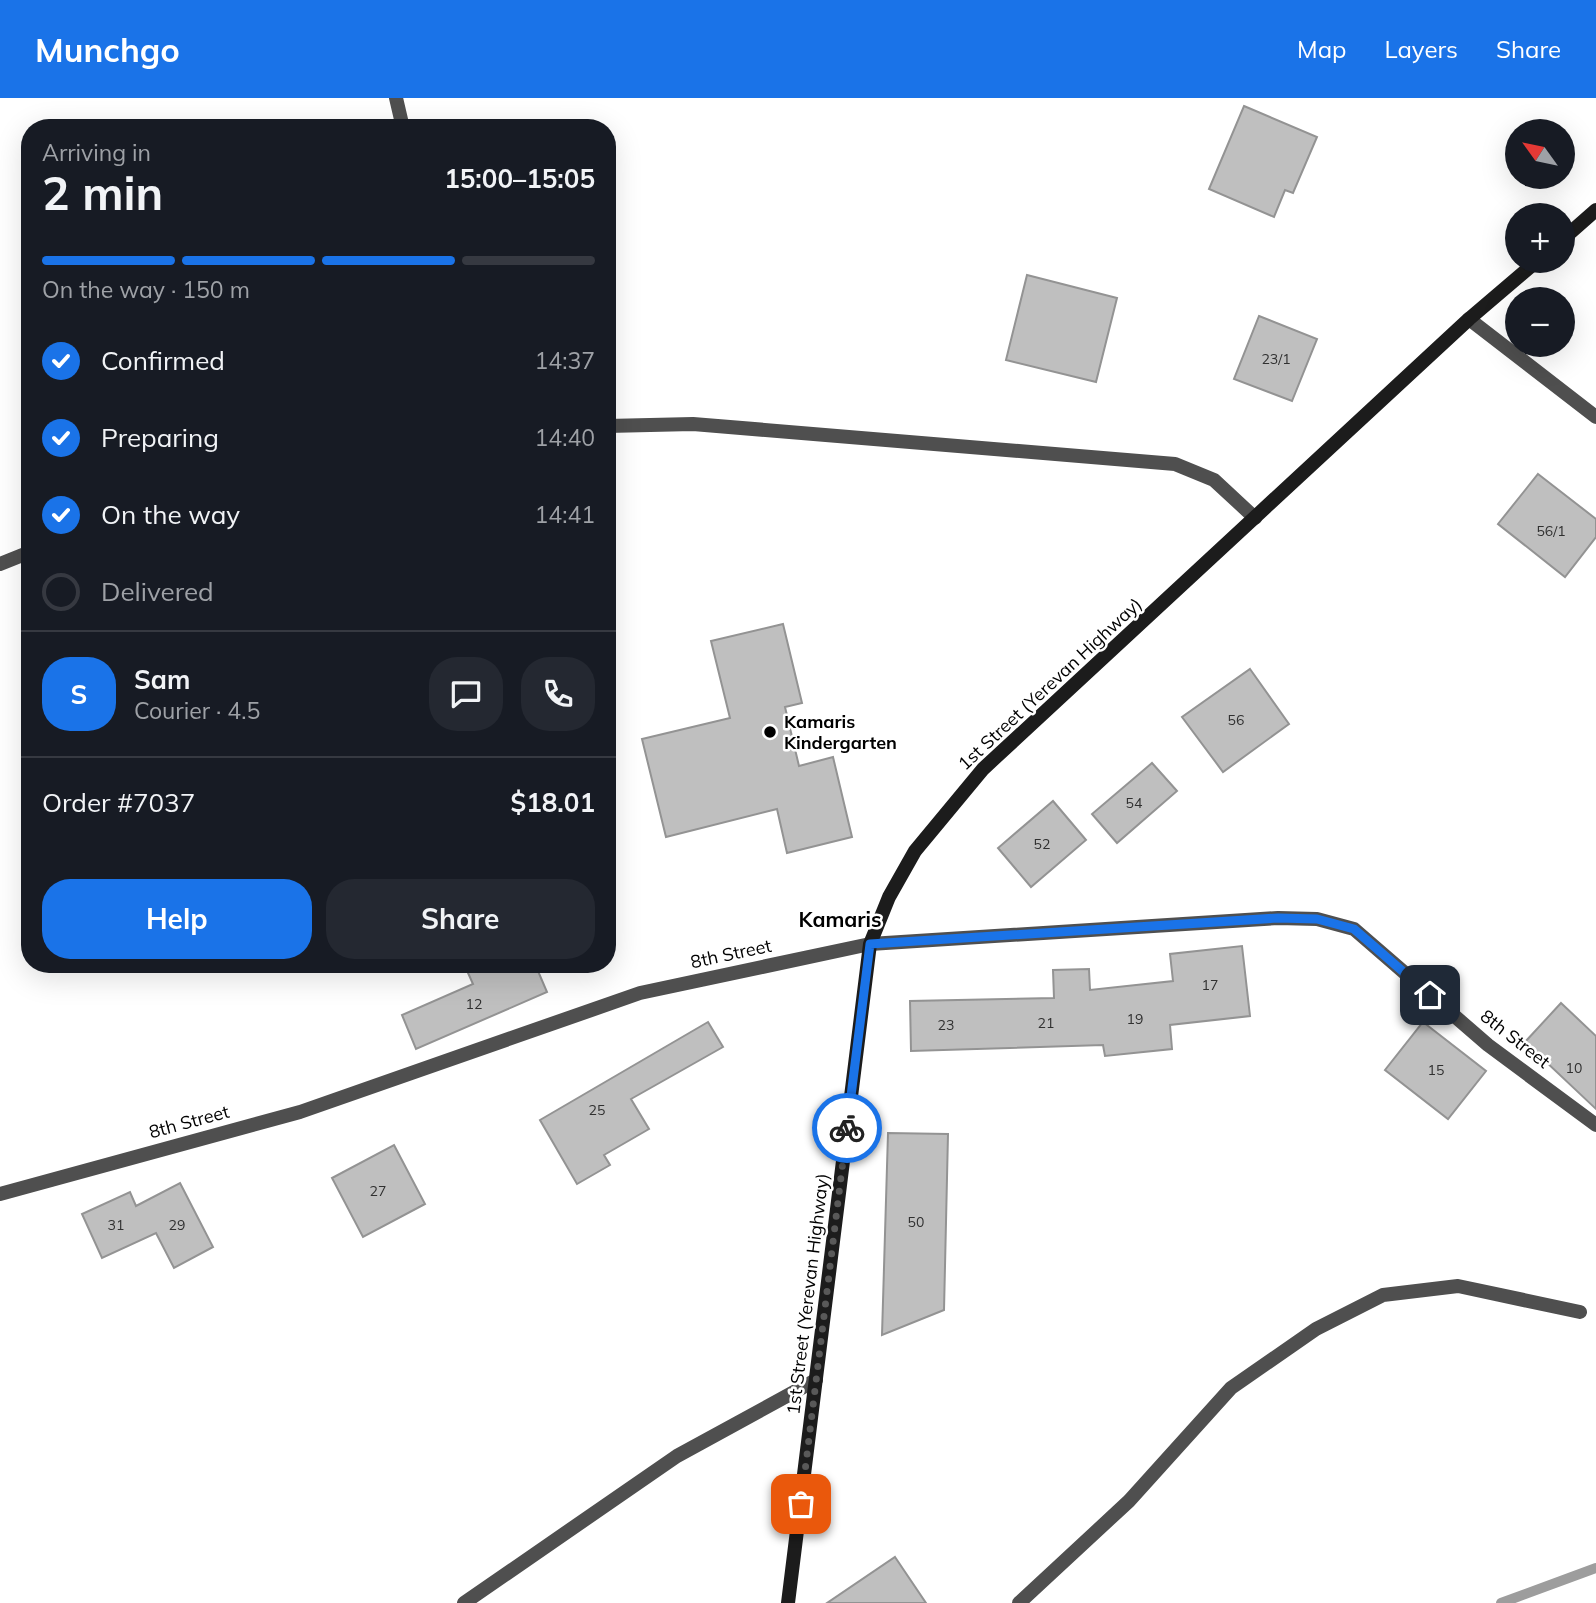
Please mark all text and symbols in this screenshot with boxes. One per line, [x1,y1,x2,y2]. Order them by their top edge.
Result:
text: Munchgo [35,29,180,70]
text: Map [1297,34,1346,64]
text: Layers [1384,34,1458,64]
text: Share [1496,34,1561,64]
north arrow [1505,119,1575,189]
map controls [1505,119,1575,357]
text: Arriving in [42,138,151,167]
text: 15:00–15:05 [444,162,595,195]
text: 2 min [42,164,163,222]
button: + [1505,203,1575,273]
text: On the way · 150 m [42,275,250,304]
button: − [1505,287,1575,357]
icon: check [42,342,80,380]
text: Confirmed [101,344,225,377]
text: 14:37 [535,346,595,375]
house number: 23/1 [1261,350,1291,368]
icon: check [42,419,80,457]
text: Preparing [101,421,219,454]
text: 14:40 [535,423,595,452]
icon: check [42,496,80,534]
text: On the way [101,498,240,531]
text: 14:41 [535,500,595,529]
house number: 56/1 [1536,522,1566,540]
text: Delivered [101,575,214,608]
street label: 1st Street (Yerevan Highway) [953,592,1146,775]
button: chat [429,657,503,731]
button: phone [521,657,595,731]
text: Sam [134,663,190,696]
text: S [71,678,87,711]
text: Courier · 4.5 [134,696,260,725]
place label: Kamaris Kindergarten [784,710,897,754]
house number: 56 [1228,711,1244,729]
marker: Kamaris Kindergarten [762,724,778,740]
text: Order #7037 [42,786,195,819]
text: $18.01 [511,786,595,819]
house number: 54 [1126,794,1143,812]
house number: 52 [1034,835,1050,853]
button: Help [42,879,312,959]
button: Share [326,879,595,959]
district label: Kamaris [798,906,882,932]
street label: 8th Street [688,934,773,973]
pin [1400,965,1460,1025]
house number: 17 [1202,976,1218,994]
icon: home [1411,976,1449,1014]
house number: 12 [466,995,482,1013]
street label: 8th Street [1476,1004,1555,1073]
house number: 19 [1127,1010,1143,1028]
house number: 21 [1038,1014,1054,1032]
house number: 23 [938,1016,954,1034]
house number: 10 [1566,1059,1582,1077]
house number: 15 [1428,1061,1444,1079]
courier [812,1093,882,1163]
street label: 8th Street [146,1100,232,1143]
house number: 25 [589,1101,605,1119]
icon: bike [828,1109,866,1147]
street label: 1st Street (Yerevan Highway) [781,1172,834,1416]
house number: 27 [370,1182,386,1200]
house number: 50 [908,1213,924,1231]
house number: 31 [108,1216,124,1234]
house number: 29 [169,1216,185,1234]
pin [771,1474,831,1534]
icon: bag [782,1485,820,1523]

